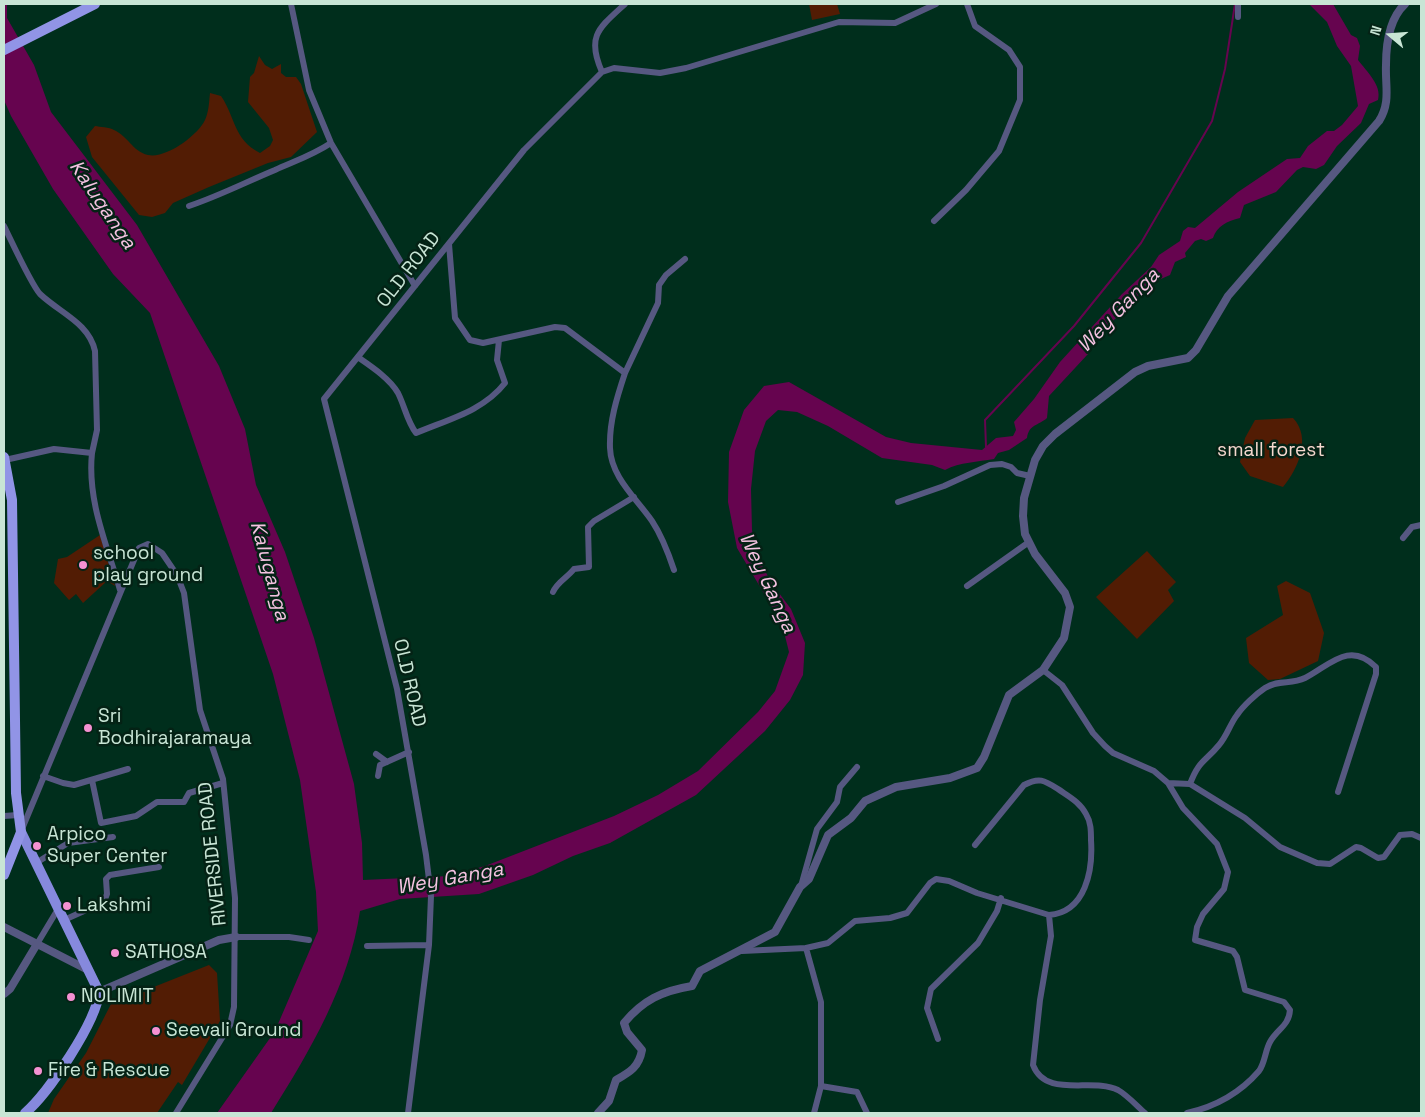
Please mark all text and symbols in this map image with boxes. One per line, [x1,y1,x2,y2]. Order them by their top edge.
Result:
north arrow [1365,10,1415,60]
text: N [1366,23,1386,38]
water label: Kaluganga [64,156,140,254]
street label: OLD ROAD [372,228,446,312]
water label: Wey Ganga [1073,264,1165,358]
park label: small forest [1217,440,1325,462]
water label: Kaluganga [244,519,294,623]
water label: Wey Ganga [733,529,801,637]
place label: school play ground [93,543,203,587]
marker: school play ground [77,559,89,571]
street label: OLD ROAD [388,637,430,729]
place label: Sri Bodhirajaramaya [98,706,252,750]
marker: Sri Bodhirajaramaya [82,722,94,734]
street label: RIVERSIDE ROAD [194,781,232,927]
place label: Arpico Super Center [47,824,167,868]
marker: Arpico Super Center [31,840,43,852]
water label: Wey Ganga [395,858,505,900]
place label: Lakshmi [77,895,151,917]
marker: Lakshmi [61,900,73,912]
place label: SATHOSA [125,942,207,964]
marker: SATHOSA [109,947,121,959]
place label: NOLIMIT [81,986,154,1008]
marker: NOLIMIT [65,991,77,1003]
place label: Seevali Ground [166,1020,301,1042]
marker: Seevali Ground [150,1025,162,1037]
place label: Fire & Rescue [48,1060,170,1082]
marker: Fire & Rescue [32,1065,44,1077]

